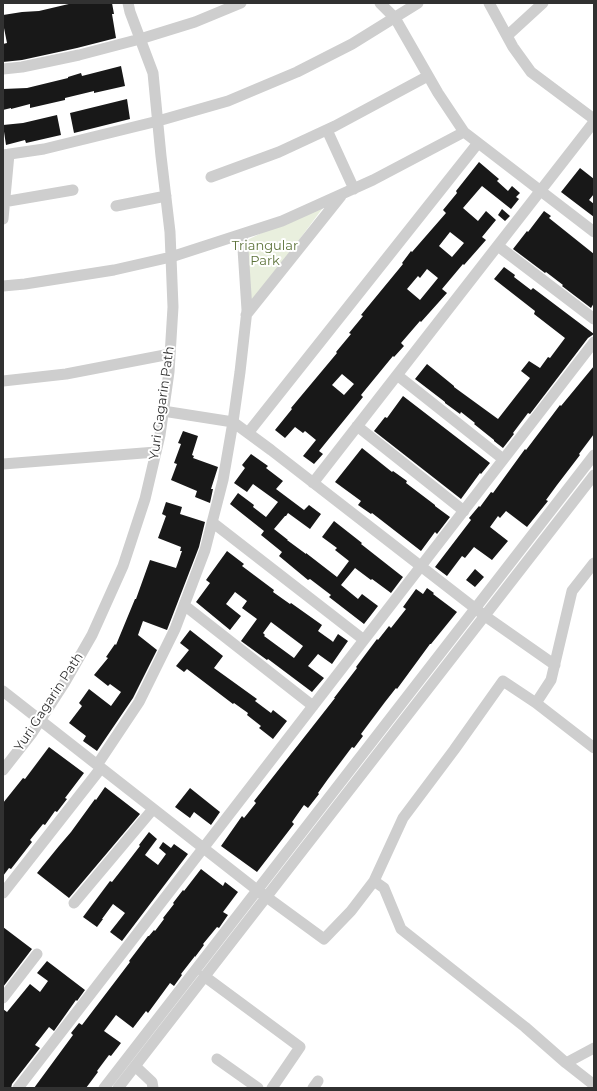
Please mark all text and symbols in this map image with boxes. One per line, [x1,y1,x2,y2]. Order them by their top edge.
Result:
park label: Triangular Park [232,238,298,269]
street label: Yuri Gagarin Path [146,345,178,461]
street label: Yuri Gagarin Path [11,650,87,754]

